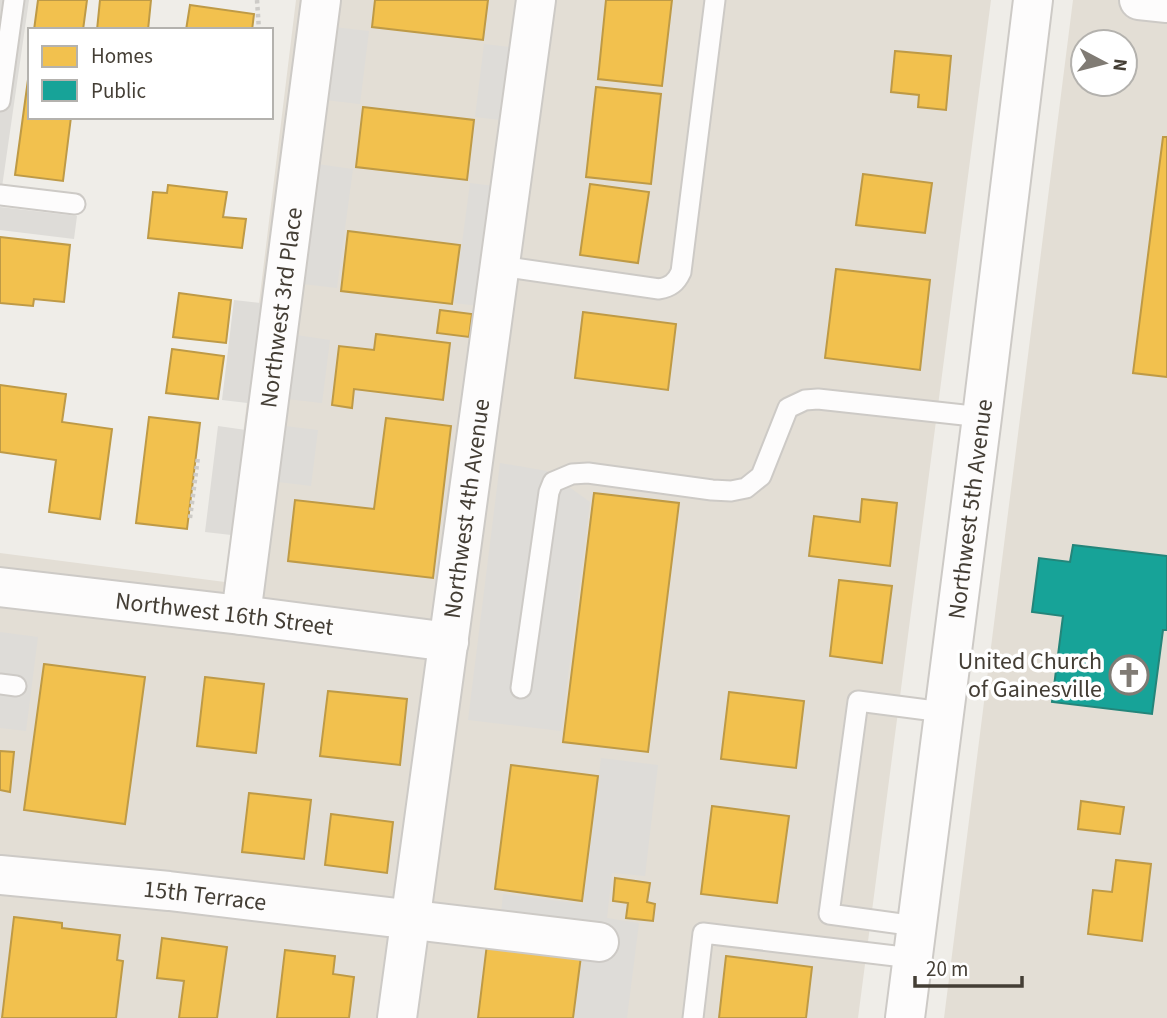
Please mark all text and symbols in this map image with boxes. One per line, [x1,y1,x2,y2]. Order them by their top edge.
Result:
legend [28,28,273,119]
north arrow [1069,28,1139,98]
text: Homes [91,41,153,71]
text: N [1105,57,1134,73]
text: Public [91,76,146,106]
street label: Northwest 3rd Place [251,205,312,410]
street label: Northwest 4th Avenue [435,397,499,621]
street label: Northwest 5th Avenue [939,397,1002,621]
street label: Northwest 16th Street [113,584,336,645]
place label: United Church of Gainesville [958,644,1102,707]
church icon: United Church of Gainesville [1108,654,1150,696]
street label: 15th Terrace [142,872,268,920]
scale bar [915,944,1022,988]
text: 20 m [926,954,968,984]

